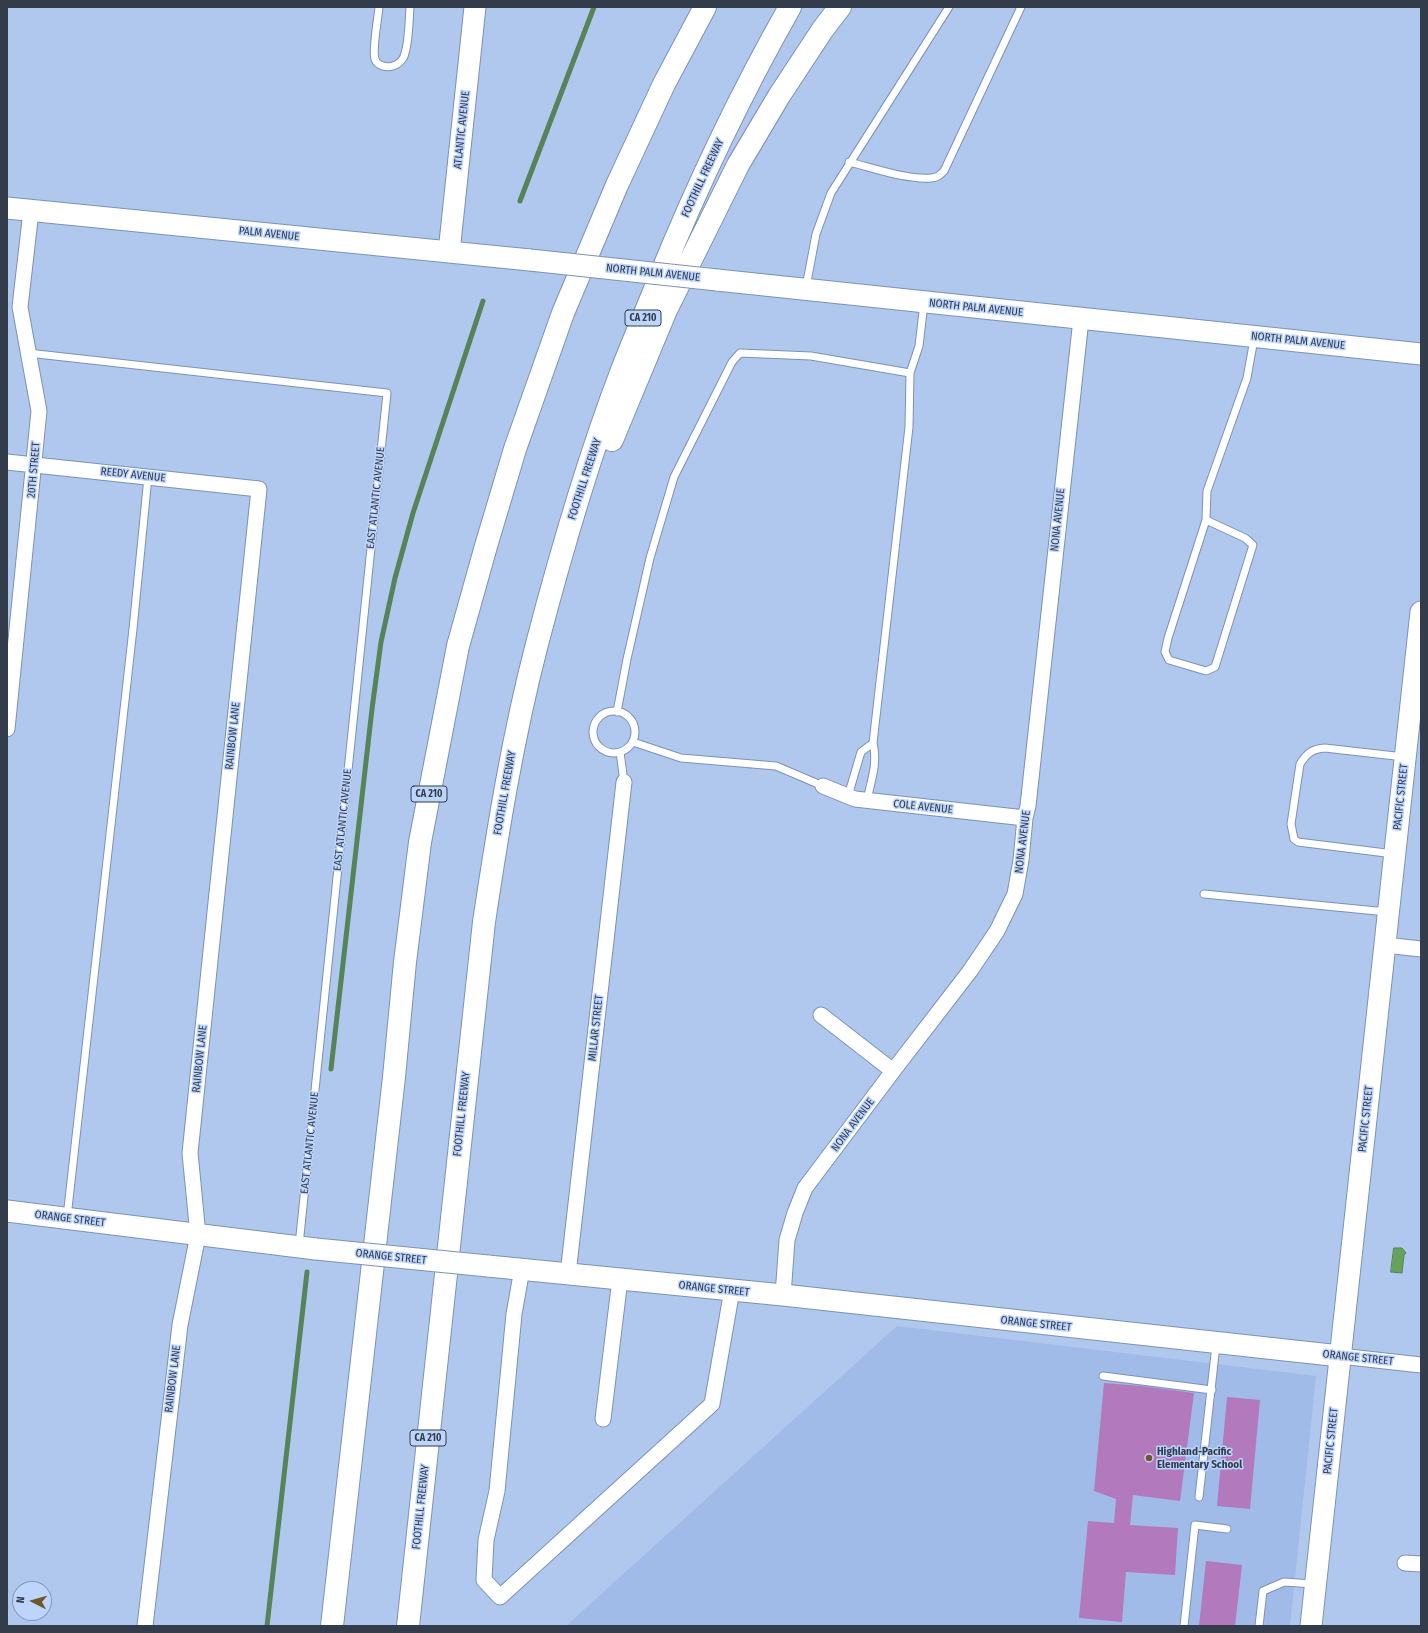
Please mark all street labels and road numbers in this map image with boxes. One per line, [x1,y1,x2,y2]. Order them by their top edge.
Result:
street label: ATLANTIC AVENUE [451,90,473,170]
street label: FOOTHILL FREEWAY [679,137,727,219]
street label: PALM AVENUE [238,224,300,244]
street label: NORTH PALM AVENUE [605,262,701,284]
street label: NORTH PALM AVENUE [928,297,1024,319]
road number: CA 210 [625,310,661,326]
street label: NORTH PALM AVENUE [1250,330,1346,352]
street label: FOOTHILL FREEWAY [566,436,604,522]
street label: 20TH STREET [25,441,43,499]
street label: EAST ATLANTIC AVENUE [364,446,388,550]
street label: REEDY AVENUE [100,465,166,485]
street label: NONA AVENUE [1048,488,1068,552]
street label: RAINBOW LANE [223,702,243,770]
street label: FOOTHILL FREEWAY [491,750,519,836]
street label: PACIFIC STREET [1391,763,1411,831]
street label: EAST ATLANTIC AVENUE [331,768,355,872]
road number: CA 210 [411,786,447,802]
street label: COLE AVENUE [893,797,953,817]
street label: NONA AVENUE [1013,810,1033,874]
street label: MILLAR STREET [586,994,606,1062]
street label: RAINBOW LANE [190,1025,210,1093]
street label: FOOTHILL FREEWAY [451,1071,473,1157]
street label: PACIFIC STREET [1356,1085,1376,1153]
street label: EAST ATLANTIC AVENUE [298,1091,322,1195]
street label: NONA AVENUE [829,1096,877,1154]
street label: ORANGE STREET [34,1208,106,1230]
street label: ORANGE STREET [355,1247,427,1267]
street label: ORANGE STREET [678,1279,750,1299]
street label: ORANGE STREET [1000,1314,1072,1334]
street label: RAINBOW LANE [162,1345,184,1413]
street label: ORANGE STREET [1322,1348,1394,1368]
street label: PACIFIC STREET [1321,1407,1341,1475]
road number: CA 210 [410,1430,446,1446]
street label: FOOTHILL FREEWAY [410,1464,432,1550]

